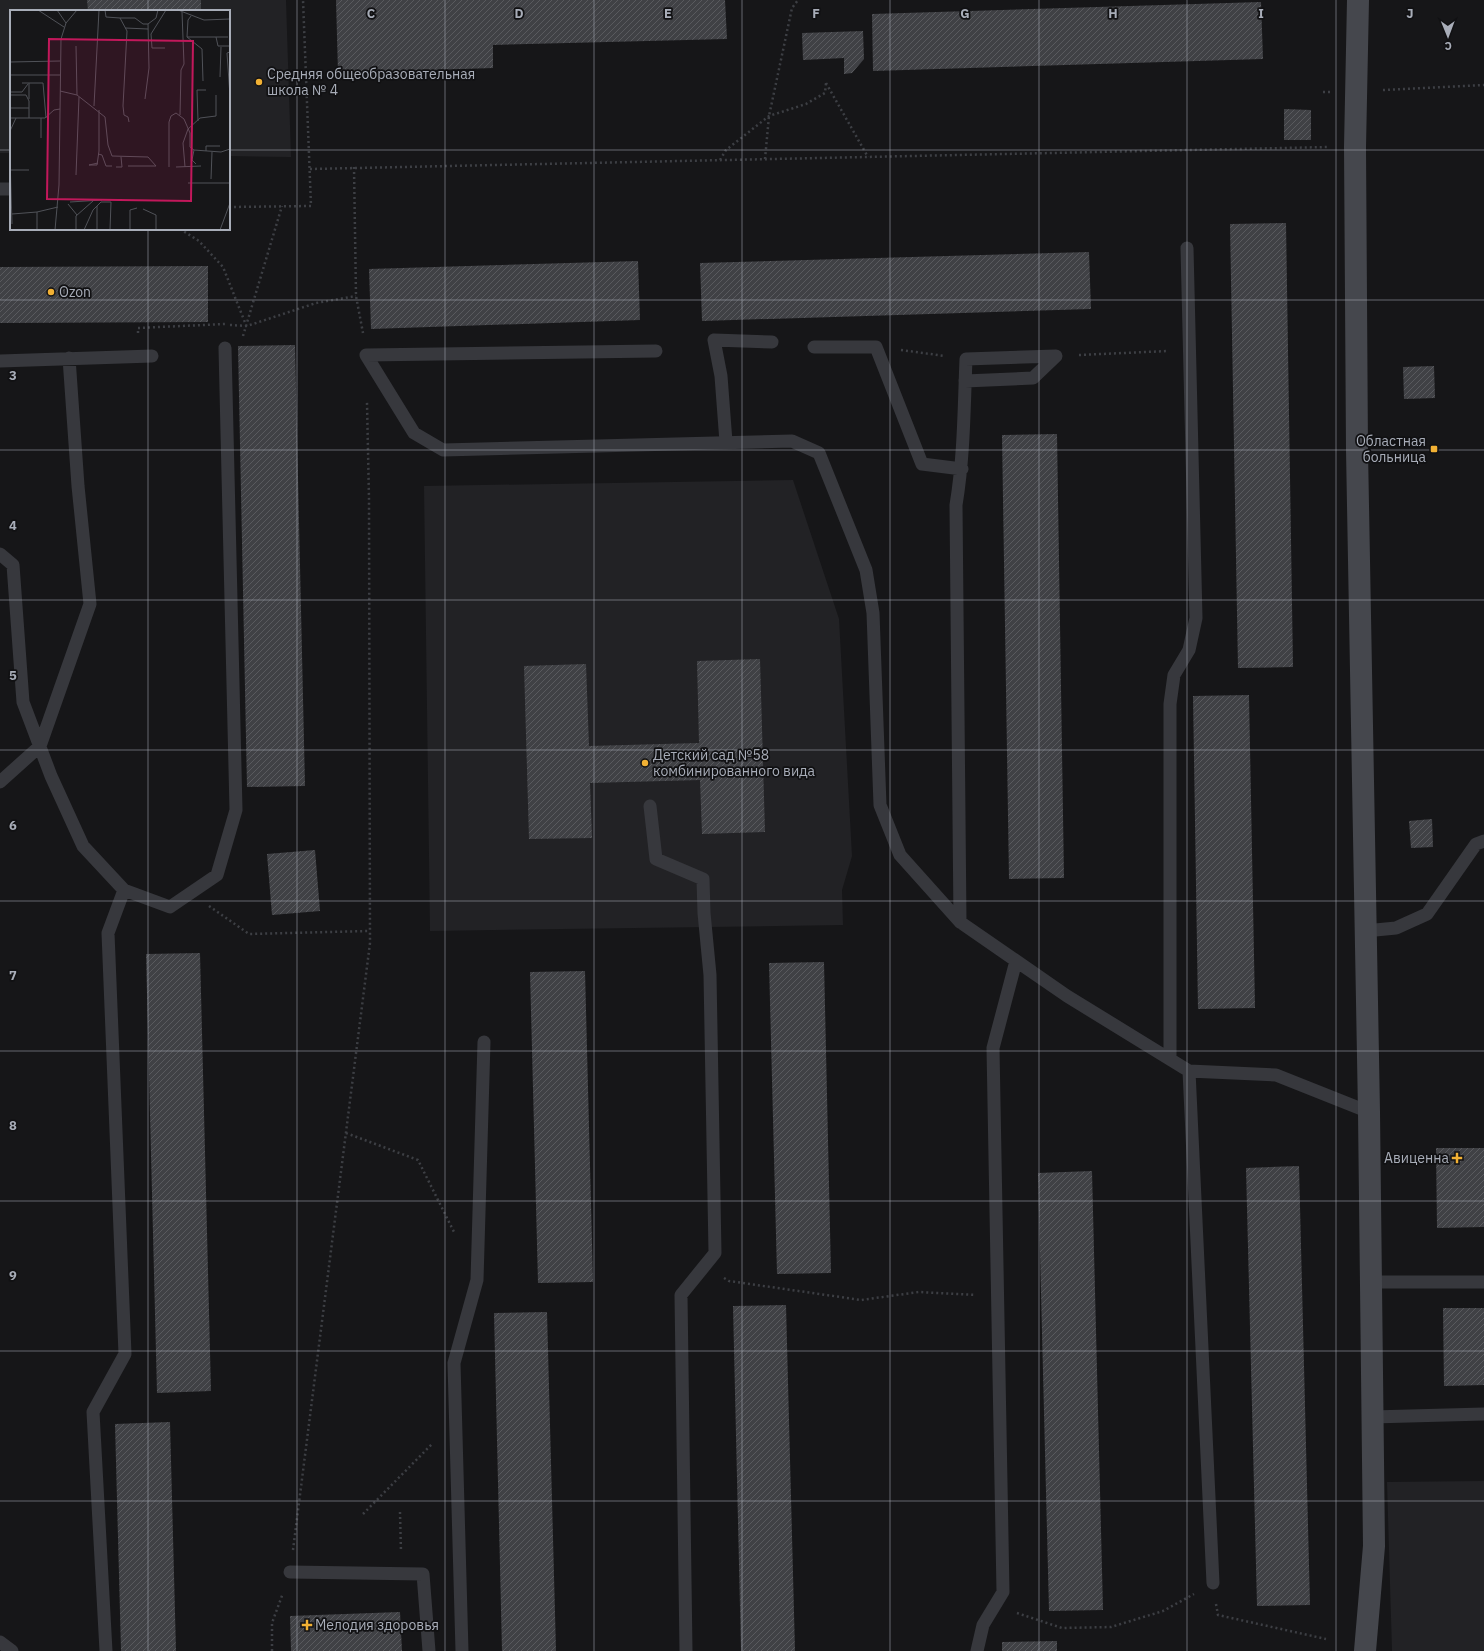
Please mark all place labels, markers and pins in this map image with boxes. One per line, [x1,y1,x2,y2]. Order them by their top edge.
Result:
place label: Средняя общеобразовательная школа № 4 [267,65,475,99]
marker: Средняя общеобразовательная школа № 4 [254,77,264,87]
place label: Ozon [59,283,91,301]
marker: Ozon [46,287,56,297]
place label: Областная больница [1356,432,1427,466]
marker: Областная больница [1429,444,1439,454]
place label: Детский сад №58 комбинированного вида [653,746,816,780]
marker: Детский сад №58 комбинированного вида [640,758,650,768]
place label: Авиценна [1384,1149,1450,1167]
marker: Авиценна [1452,1153,1462,1163]
place label: Мелодия здоровья [315,1616,439,1634]
marker: Мелодия здоровья [302,1620,312,1630]

